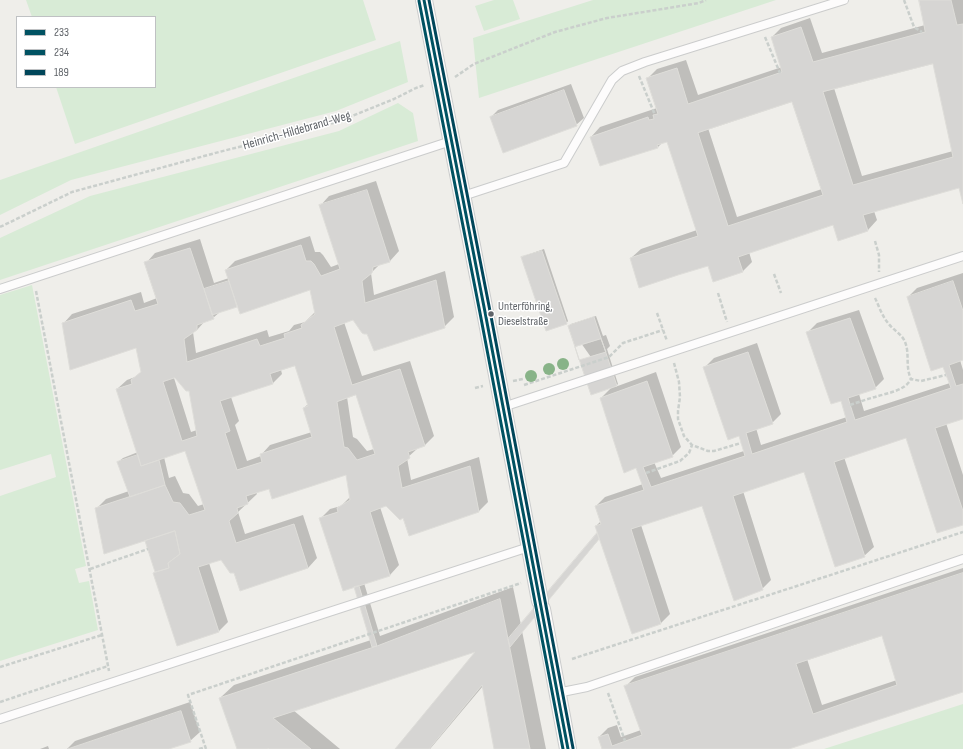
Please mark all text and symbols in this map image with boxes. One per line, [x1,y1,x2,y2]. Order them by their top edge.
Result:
legend [16,16,156,88]
text: 233 [54,25,69,40]
text: 234 [54,45,69,60]
text: 189 [54,65,69,80]
street label: Heinrich-Hildebrand-Weg [241,108,353,154]
place label: Unterföhring, Dieselstraße [498,300,552,328]
marker: Unterföhring, Dieselstraße [486,309,496,319]

